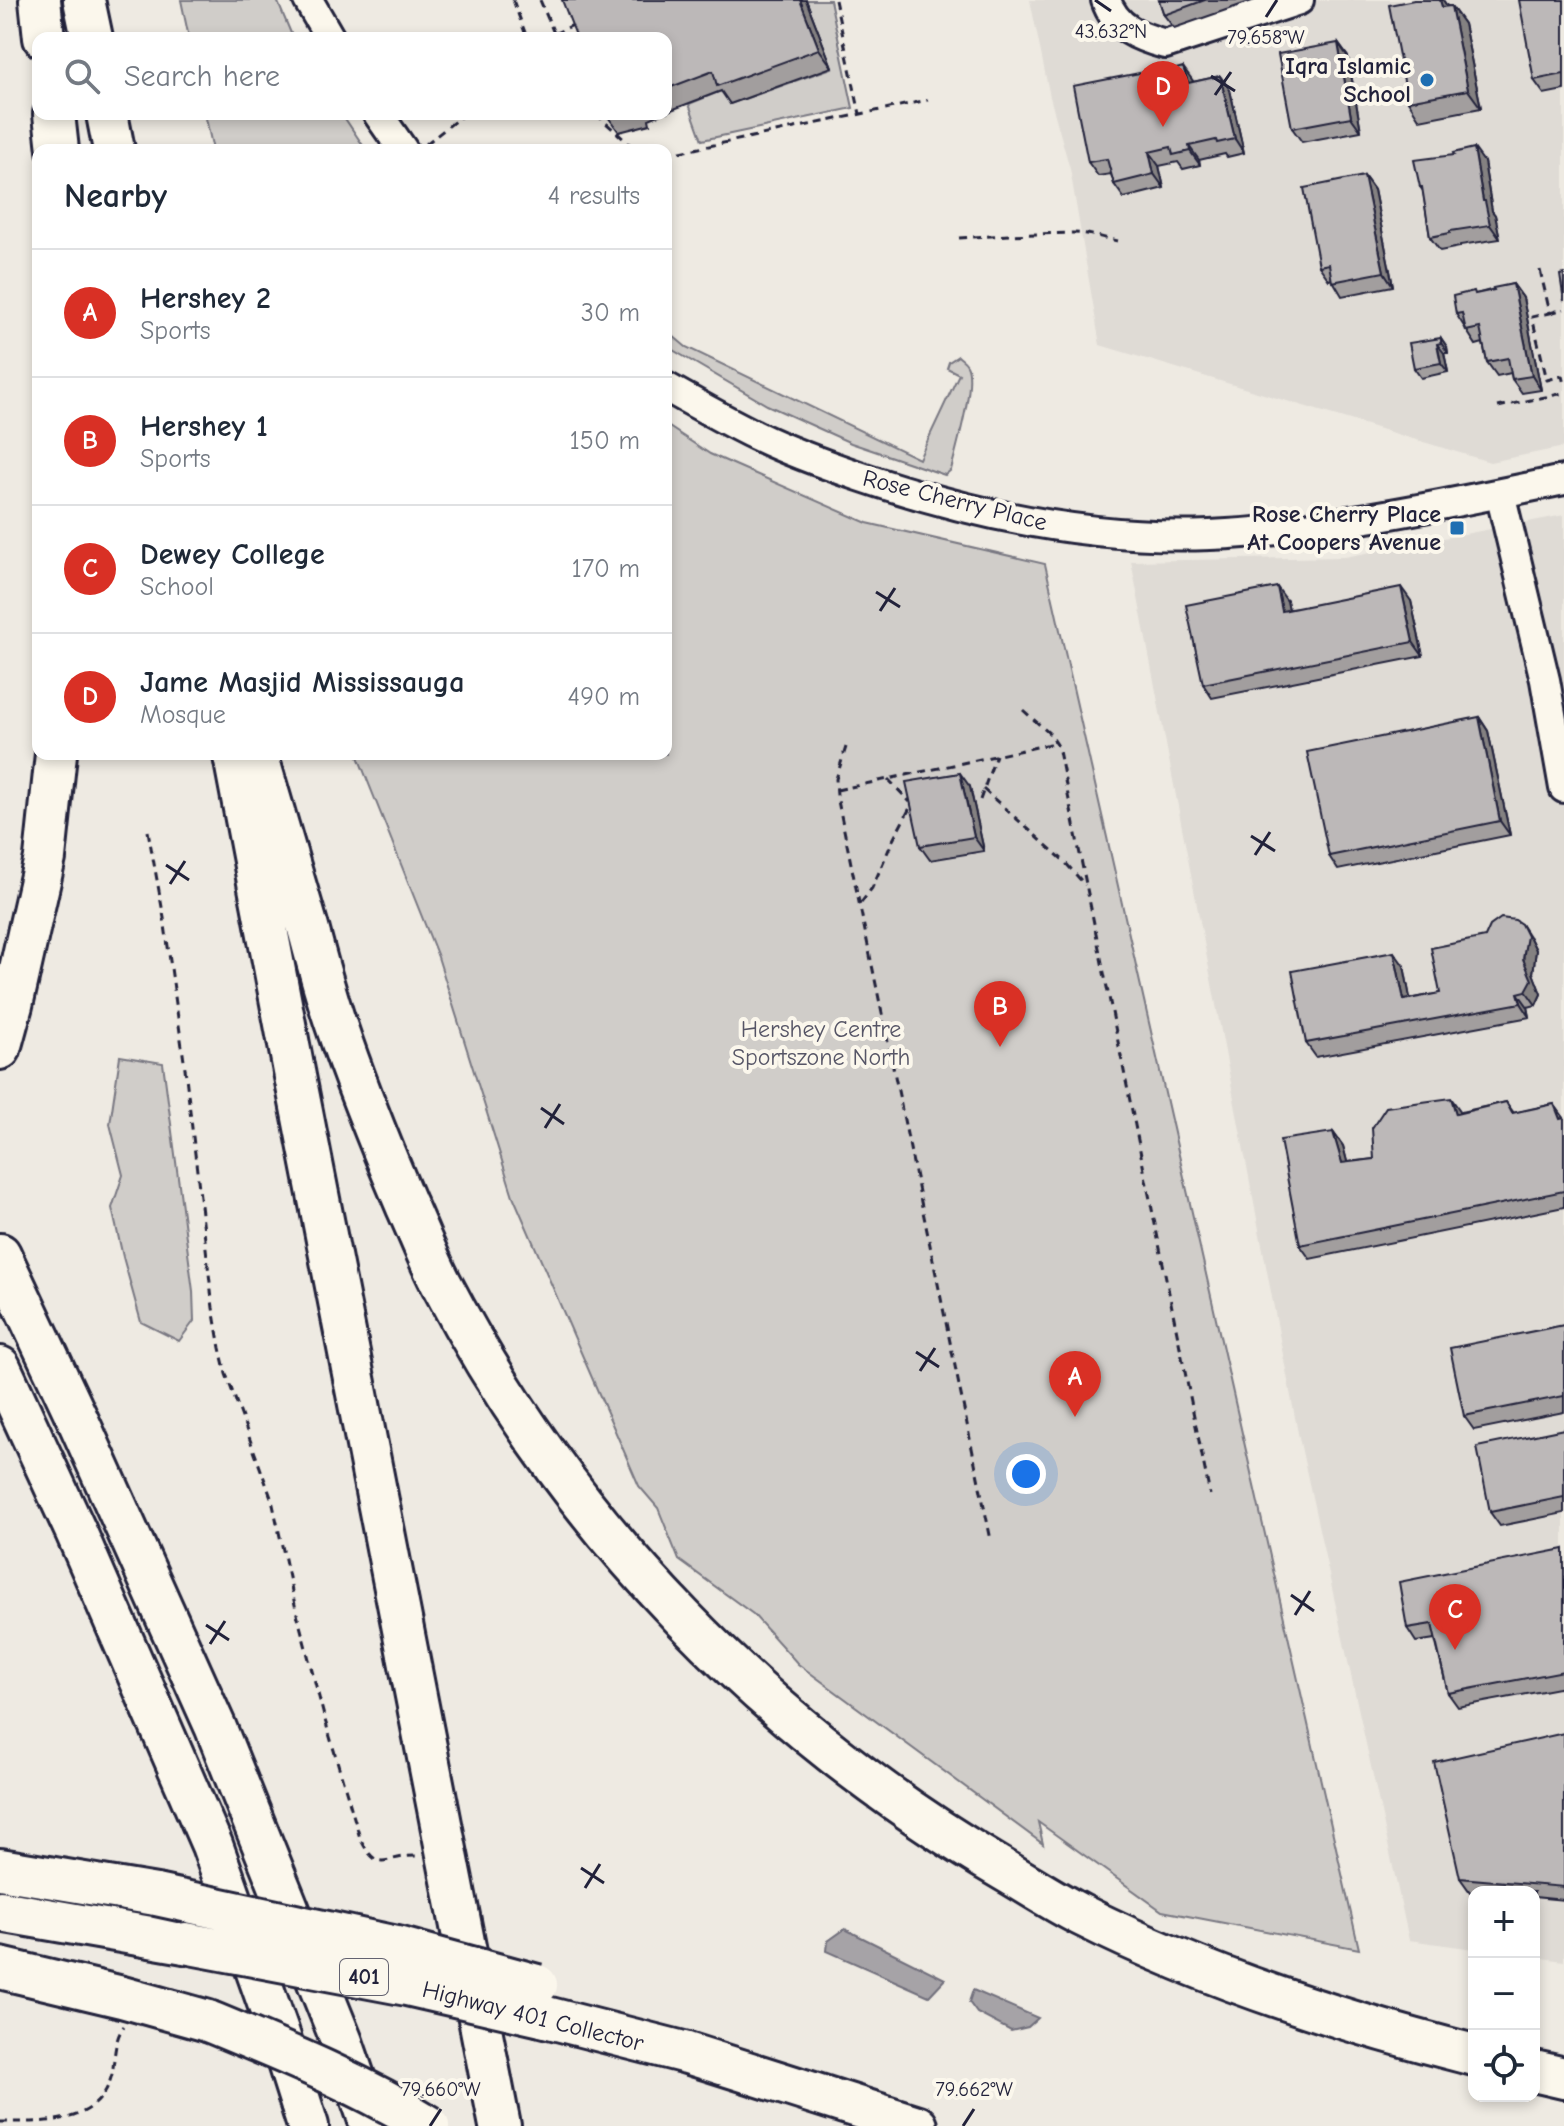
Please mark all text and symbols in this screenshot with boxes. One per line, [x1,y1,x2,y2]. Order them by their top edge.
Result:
text: 43.632°N [1075,20,1147,43]
text: 79.658°W [1227,26,1305,49]
search box [32,32,672,120]
place label: Iqra Islamic School [1285,52,1411,108]
icon: search [60,54,104,98]
text: Search here [124,59,280,94]
pin: D [1137,61,1189,127]
marker: Iqra Islamic School [1418,71,1436,89]
text: Nearby [64,176,167,216]
text: 4 results [548,181,640,211]
text: Hershey 2 [140,281,271,316]
text: A [83,298,97,328]
text: 30 m [581,298,640,328]
text: Sports [140,316,211,346]
text: Hershey 1 [140,409,268,444]
text: B [82,426,98,456]
text: 150 m [570,426,640,456]
text: Sports [140,444,211,474]
street label: Rose Cherry Place [860,464,1050,536]
place label: Rose Cherry Place At Coopers Avenue [1247,500,1441,556]
marker: Rose Cherry Place At Coopers Avenue [1448,519,1466,537]
text: Dewey College [140,537,325,572]
text: C [82,554,98,584]
text: 170 m [571,554,640,584]
text: School [140,572,214,602]
text: Jame Masjid Mississauga [140,665,465,700]
text: D [82,682,98,712]
text: 490 m [568,682,640,712]
text: Mosque [140,700,226,730]
pin: B [974,981,1026,1047]
park label: Hershey Centre Sportszone North [732,1015,910,1071]
pin: A [1049,1351,1101,1417]
your location [1006,1454,1046,1494]
pin: C [1429,1584,1481,1650]
map controls [1468,1886,1540,2102]
button: + [1468,1886,1540,1958]
button: − [1468,1958,1540,2030]
road number: 401 [340,1959,388,1995]
street label: Highway 401 Collector [419,1975,647,2057]
button: locate [1468,2030,1540,2102]
text: 79.660°W [401,2078,481,2101]
text: 79.662°W [935,2078,1013,2101]

